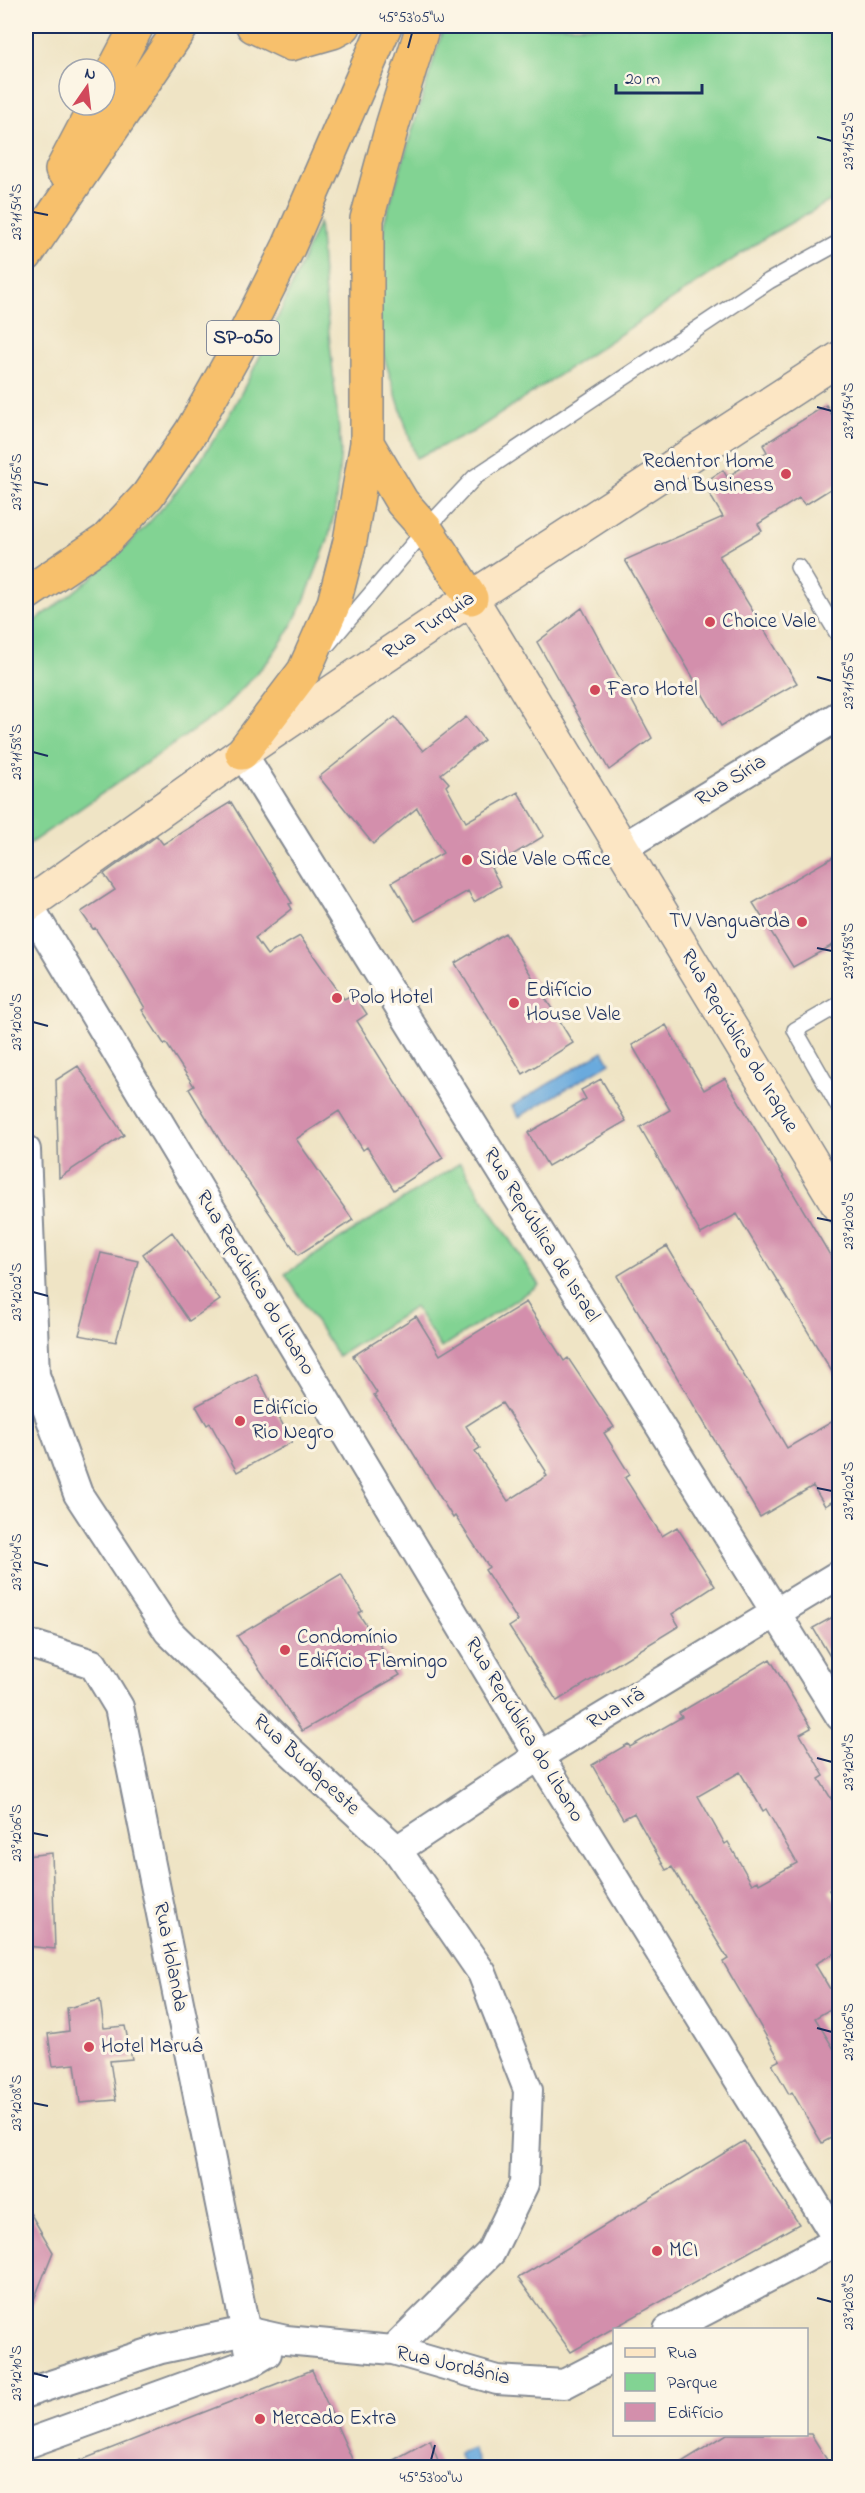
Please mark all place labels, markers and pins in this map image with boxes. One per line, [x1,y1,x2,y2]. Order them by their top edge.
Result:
place label: Redentor Home and Business [643,447,775,501]
marker: Redentor Home and Business [779,467,793,481]
place label: Choice Vale [722,607,817,637]
marker: Choice Vale [703,615,717,629]
place label: Faro Hotel [606,675,698,705]
marker: Faro Hotel [588,683,602,697]
place label: Side Vale Office [479,845,611,875]
marker: Side Vale Office [460,853,474,867]
place label: TV Vanguarda [669,907,790,939]
marker: TV Vanguarda [795,915,809,929]
place label: Edifício House Vale [526,976,621,1030]
place label: Polo Hotel [349,983,433,1013]
marker: Polo Hotel [330,991,344,1005]
marker: Edifício House Vale [507,996,521,1010]
place label: Edifício Rio Negro [252,1394,334,1450]
marker: Edifício Rio Negro [233,1414,247,1428]
place label: Condomínio Edifício Flamingo [297,1623,447,1679]
marker: Condomínio Edifício Flamingo [278,1643,292,1657]
place label: Hotel Maruá [101,2032,203,2062]
marker: Hotel Maruá [82,2040,96,2054]
place label: MCI [669,2236,698,2266]
marker: MCI [650,2244,664,2258]
place label: Mercado Extra [272,2404,396,2434]
marker: Mercado Extra [253,2412,267,2426]

